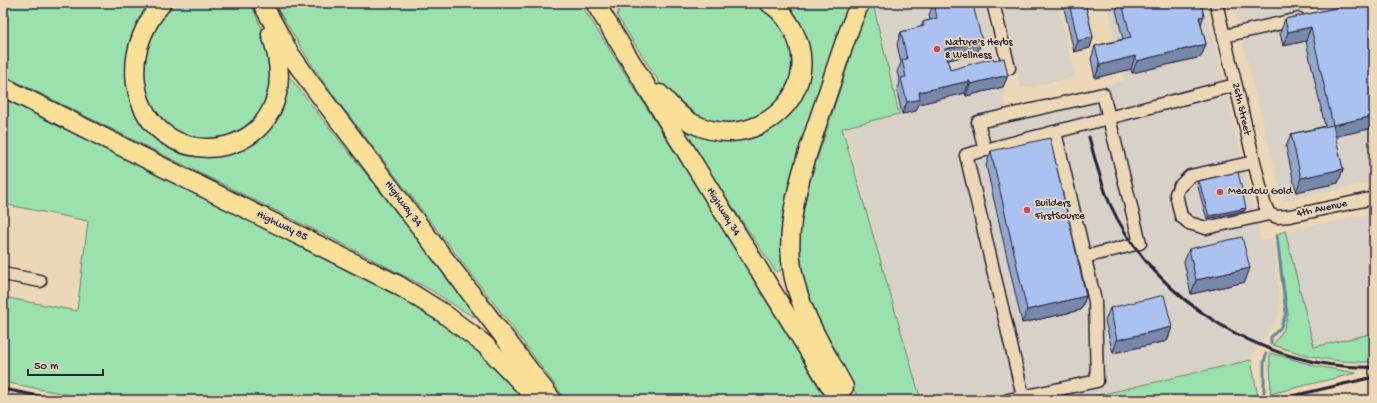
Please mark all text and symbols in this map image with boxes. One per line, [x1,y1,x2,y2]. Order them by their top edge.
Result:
place label: Nature's Herbs & Wellness [945,37,1014,62]
marker: Nature's Herbs & Wellness [932,44,942,54]
street label: 26th Street [1229,82,1253,138]
street label: Highway 34 [382,179,425,230]
street label: Highway 34 [703,186,743,239]
place label: Meadow Gold [1228,186,1294,198]
marker: Meadow Gold [1215,187,1225,197]
place label: Builders FirstSource [1034,198,1085,223]
street label: 4th Avenue [1296,198,1349,220]
marker: Builders FirstSource [1022,205,1032,215]
street label: Highway 85 [255,208,310,244]
scale bar [28,351,103,377]
text: 50 m [34,360,59,374]

